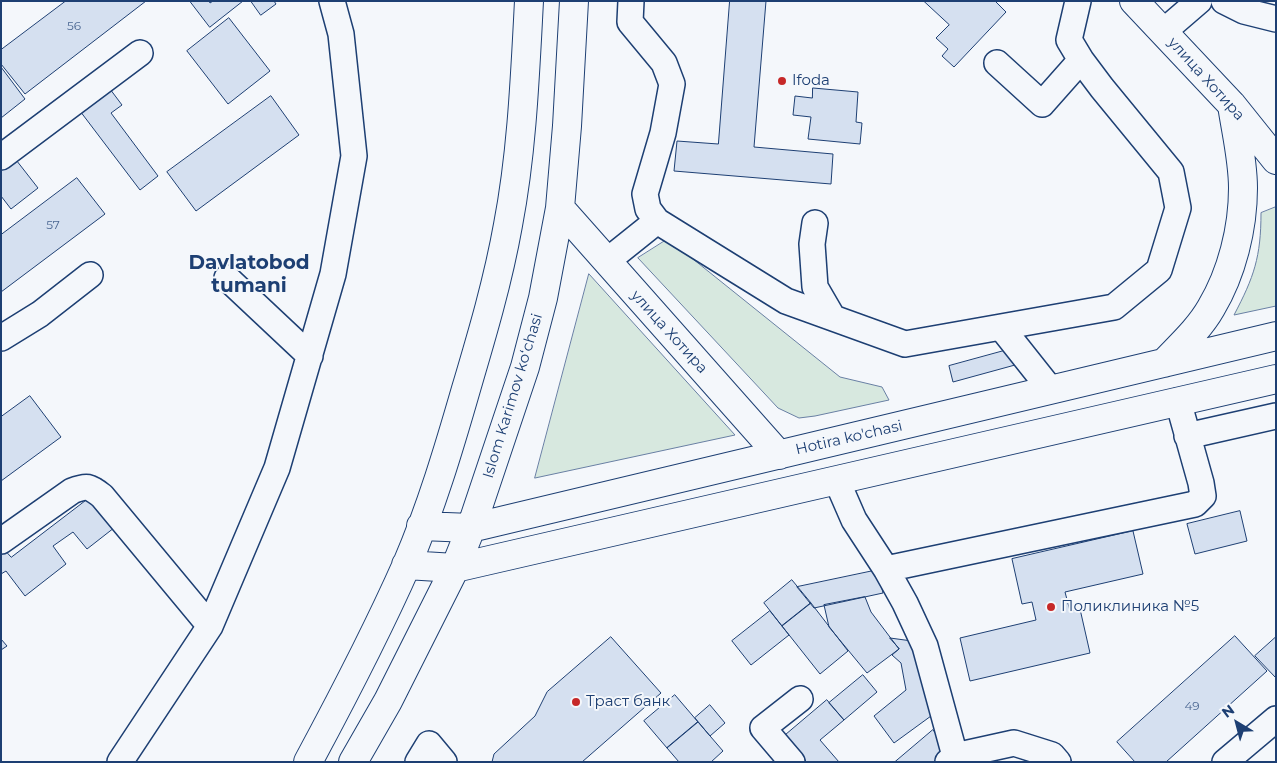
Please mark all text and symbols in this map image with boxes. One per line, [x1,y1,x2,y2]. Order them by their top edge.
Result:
house number: 56 [67,19,81,33]
street label: улица Хотира [1164,34,1248,124]
place label: Ifoda [792,72,830,90]
marker: Ifoda [776,75,788,87]
house number: 57 [46,218,60,232]
district label: Davlatobod tumani [188,251,310,298]
street label: улица Хотира [627,287,711,377]
street label: Islom Karimov koʻchasi [479,311,547,481]
street label: Hotira ko'chasi [794,417,904,459]
place label: Поликлиника №5 [1061,598,1199,616]
marker: Поликлиника №5 [1045,601,1057,613]
place label: Траст банк [586,693,670,711]
marker: Траст банк [570,696,582,708]
north arrow [1212,698,1262,748]
house number: 49 [1184,699,1200,713]
text: N [1218,700,1238,722]

